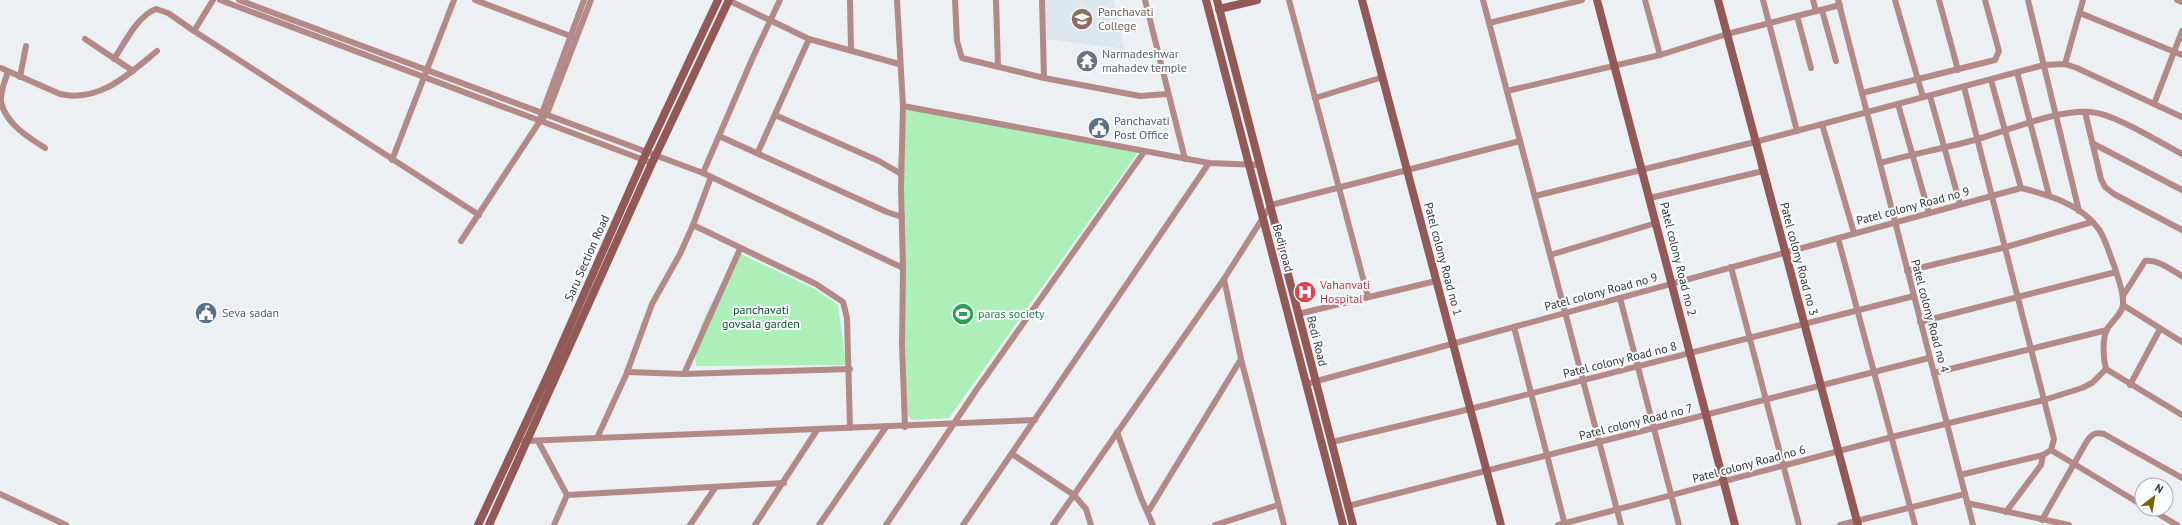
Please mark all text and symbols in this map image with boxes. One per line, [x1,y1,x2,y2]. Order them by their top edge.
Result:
place label: Panchavati College [1098,4,1154,33]
school or university icon: Panchavati College [1069,6,1095,32]
place label: Narmadeshwar mahadev temple [1102,46,1187,75]
temple icon: Narmadeshwar mahadev temple [1074,48,1100,74]
place label: Panchavati Post Office [1114,113,1170,142]
public building icon: Panchavati Post Office [1086,115,1112,141]
street label: Patel colony Road no 9 [1855,183,1971,228]
street label: Patel colony Road no 2 [1657,200,1700,317]
street label: Patel colony Road no 1 [1421,201,1466,317]
street label: Patel colony Road no 3 [1777,201,1822,317]
street label: Saru Section Road [561,212,612,303]
street label: Bedi road [1270,222,1297,273]
street label: Patel colony Road no 4 [1908,258,1953,375]
street label: Patel colony Road no 9 [1543,269,1659,314]
place label: Vahanvati Hospital [1319,277,1370,306]
hospital icon: Vahanvati Hospital [1292,279,1318,305]
public building icon: Seva sadan [193,300,219,326]
sports icon: paras society [950,301,976,327]
park label: panchavati govsala garden [722,302,800,331]
place label: Seva sadan [222,305,279,320]
place label: paras society [978,306,1045,321]
street label: Bedi Road [1304,314,1331,368]
street label: Patel colony Road no 8 [1561,338,1678,381]
street label: Patel colony Road no 7 [1577,400,1694,443]
street label: Patel colony Road no 6 [1691,441,1807,486]
north arrow [2134,477,2174,517]
text: N [2152,481,2166,496]

